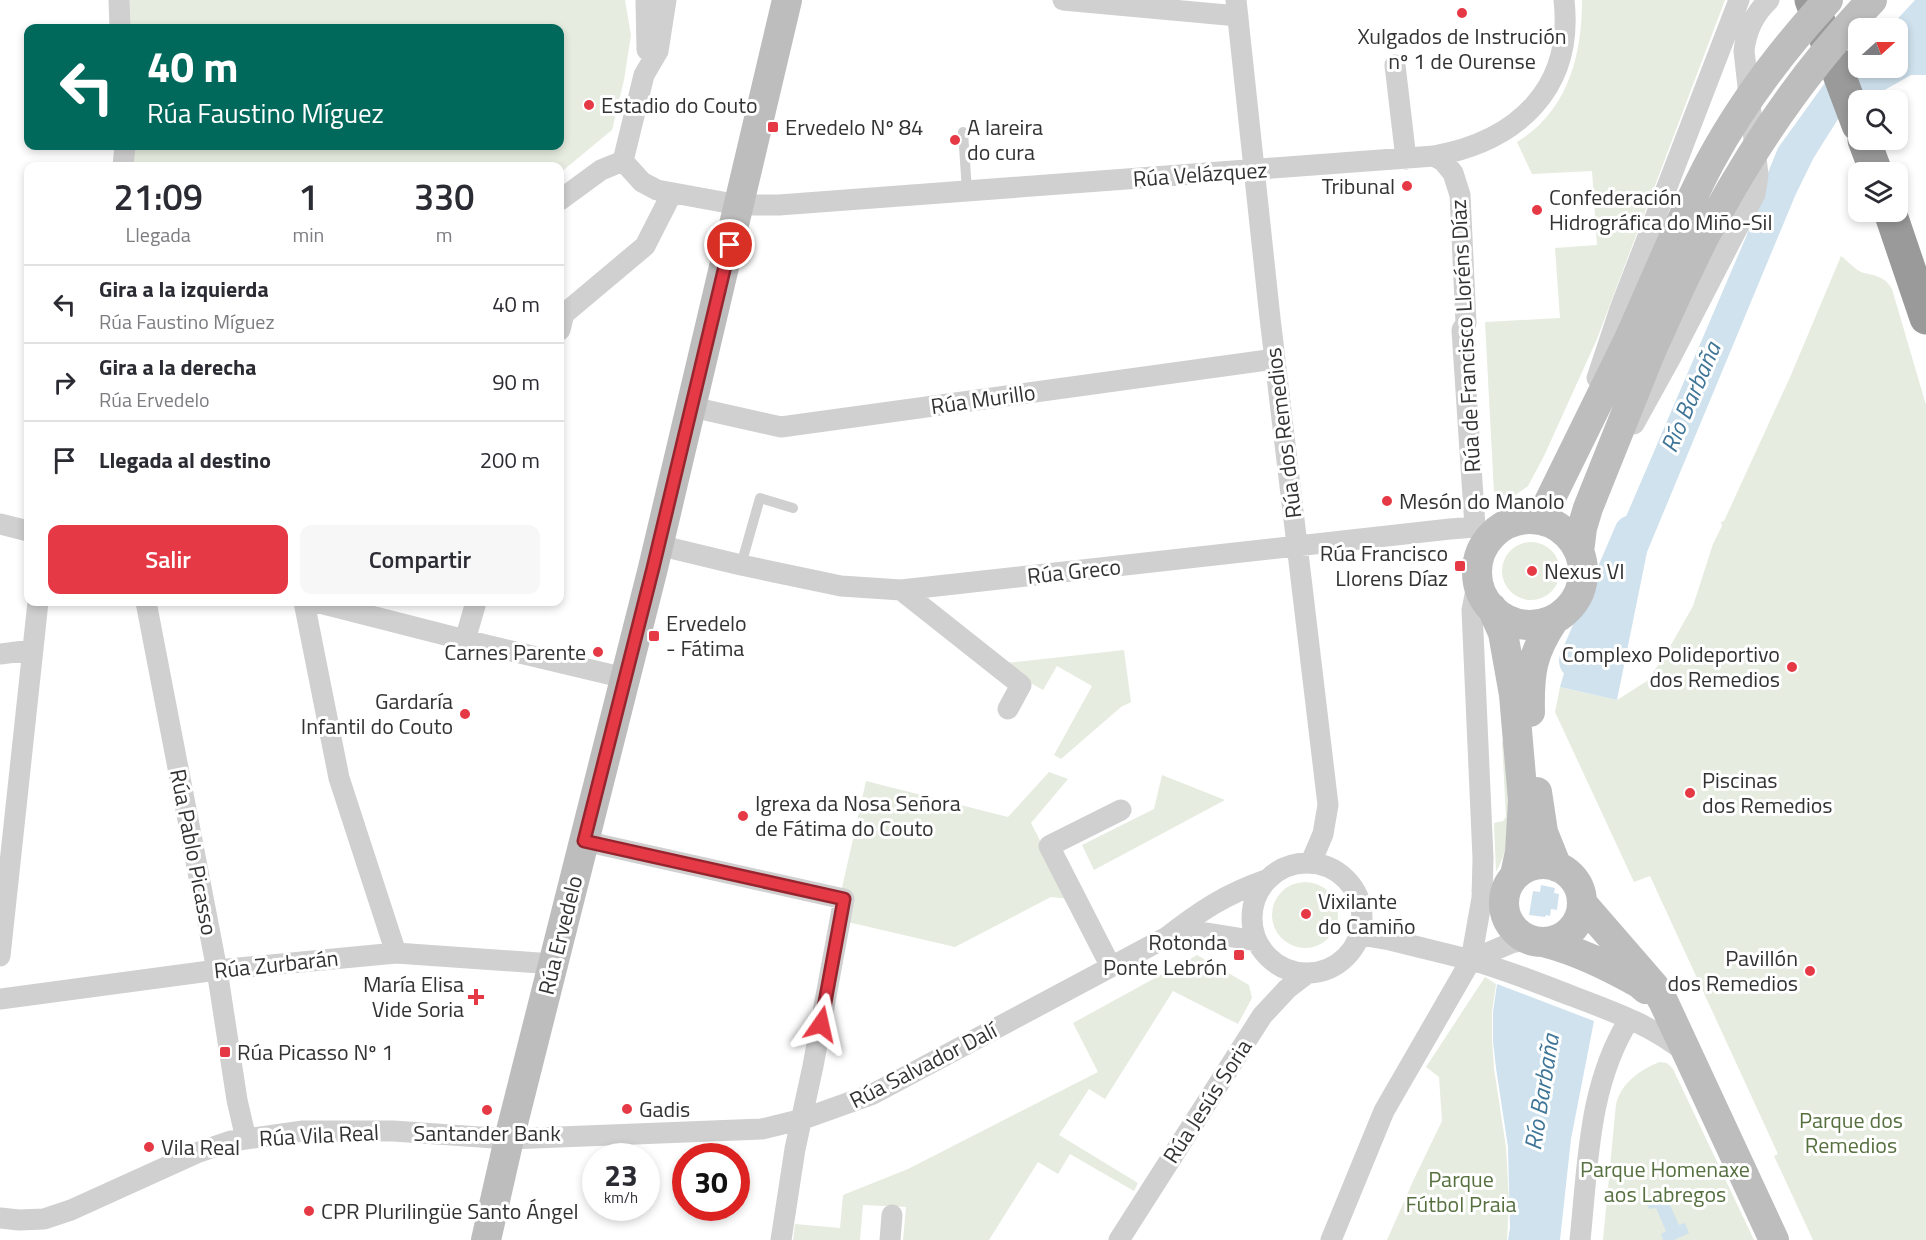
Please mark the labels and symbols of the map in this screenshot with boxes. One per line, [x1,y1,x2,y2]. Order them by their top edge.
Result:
marker: Xulgados de Instrución nº 1 de Ourense [1455,6,1469,20]
north arrow [1848,18,1908,78]
place label: Xulgados de Instrución nº 1 de Ourense [1357,19,1567,78]
place label: Estadio do Couto [601,88,758,122]
marker: Estadio do Couto [582,98,596,112]
place label: Ervedelo Nº 84 [785,110,923,144]
place label: A lareira do cura [967,110,1043,169]
marker: Ervedelo Nº 84 [766,120,780,134]
marker: A lareira do cura [948,133,962,147]
street label: Rúa Velázquez [1132,152,1268,196]
place label: Tribunal [1322,169,1395,203]
marker: Tribunal [1400,179,1414,193]
place label: Confederación Hidrográfica do Miño-Sil [1549,180,1773,239]
street label: Rúa de Francisco Lloréns Díaz [1441,199,1489,473]
marker: Confederación Hidrográfica do Miño-Sil [1530,203,1544,217]
pin [704,219,755,270]
water label: Río Barbaña [1651,334,1730,458]
street label: Rúa dos Remedios [1256,346,1310,520]
street label: Rúa Murillo [928,375,1038,423]
place label: Mesón do Manolo [1399,484,1565,518]
marker: Mesón do Manolo [1380,494,1394,508]
place label: Rúa Francisco Llorens Díaz [1320,536,1448,595]
street label: Rúa Greco [1025,549,1123,593]
place label: Nexus VI [1544,554,1625,588]
marker: Rúa Francisco Llorens Díaz [1453,559,1467,573]
marker: Nexus VI [1525,564,1539,578]
place label: Ervedelo - Fátima [666,606,747,665]
marker: Ervedelo - Fátima [647,629,661,643]
place label: Carnes Parente [444,635,586,669]
place label: Complexo Polideportivo dos Remedios [1562,637,1780,696]
marker: Carnes Parente [591,645,605,659]
marker: Complexo Polideportivo dos Remedios [1785,660,1799,674]
place label: Gardaría Infantil do Couto [301,684,453,743]
marker: Gardaría Infantil do Couto [458,707,472,721]
place label: Piscinas dos Remedios [1702,763,1833,822]
street label: Rúa Pablo Picasso [161,766,227,938]
place label: Igrexa da Nosa Señora de Fátima do Couto [755,786,961,845]
marker: Piscinas dos Remedios [1683,786,1697,800]
marker: Igrexa da Nosa Señora de Fátima do Couto [736,809,750,823]
street label: Rúa Ervedelo [529,872,591,998]
place label: Vixilante do Camiño [1318,884,1416,943]
marker: Vixilante do Camiño [1299,907,1313,921]
place label: Rotonda Ponte Lebrón [1103,925,1227,984]
street label: Rúa Zurbarán [212,941,340,987]
place label: Pavillón dos Remedios [1667,941,1798,1000]
marker: Rotonda Ponte Lebrón [1232,948,1246,962]
marker: Pavillón dos Remedios [1803,964,1817,978]
place label: María Elisa Vide Soria [363,967,464,1026]
marker: María Elisa Vide Soria [469,990,483,1004]
position arrow [789,992,853,1056]
street label: Rúa Salvador Dalí [843,1012,1005,1117]
water label: Río Barbaña [1514,1029,1568,1153]
street label: Rúa Jesús Soria [1154,1032,1260,1170]
place label: Rúa Picasso Nº 1 [237,1035,394,1069]
marker: Rúa Picasso Nº 1 [218,1045,232,1059]
place label: Gadis [639,1092,690,1126]
marker: Gadis [620,1102,634,1116]
marker: Santander Bank [480,1103,494,1117]
park label: Parque dos Remedios [1799,1103,1903,1162]
street label: Rúa Vila Real [258,1115,380,1155]
place label: Santander Bank [413,1116,561,1150]
place label: Vila Real [161,1130,240,1164]
marker: Vila Real [142,1140,156,1154]
speed limit sign: 30 [672,1143,750,1221]
park label: Parque Homenaxe aos Labregos [1580,1152,1750,1211]
park label: Parque Fútbol Praia [1405,1162,1517,1221]
place label: CPR Plurilingüe Santo Ángel [321,1194,579,1228]
marker: CPR Plurilingüe Santo Ángel [302,1204,316,1218]

